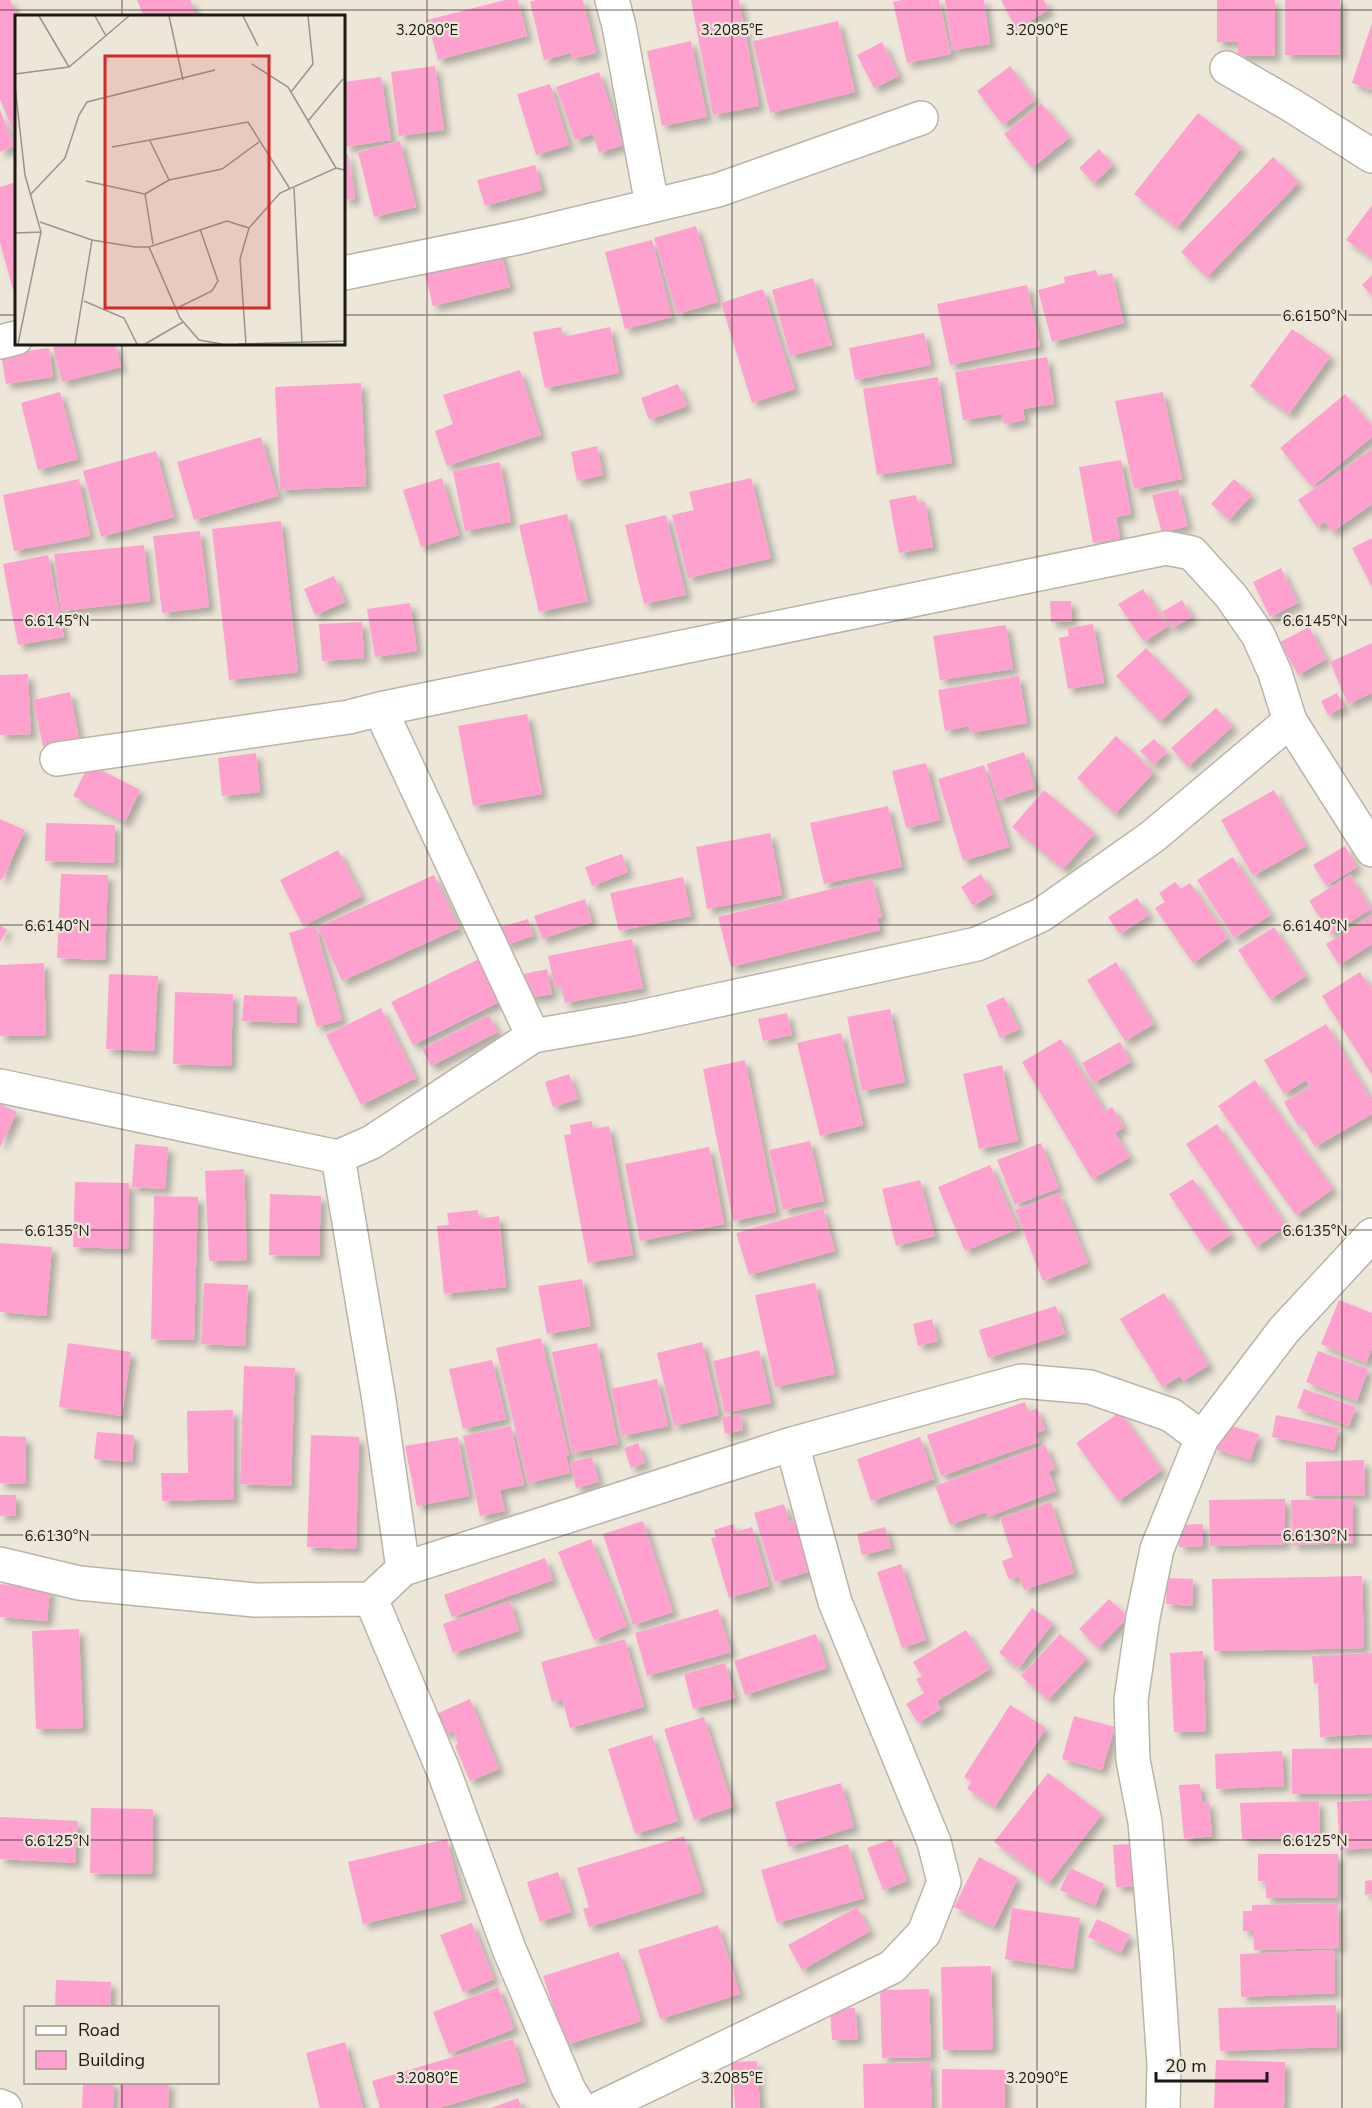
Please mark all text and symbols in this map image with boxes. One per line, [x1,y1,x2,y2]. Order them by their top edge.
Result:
inset map [15,15,345,345]
text: 3.2080°E [396,20,458,40]
text: 3.2085°E [701,20,763,40]
text: 3.2090°E [1006,20,1068,40]
text: 6.6150°N [1282,306,1348,326]
text: 6.6145°N [24,611,90,631]
text: 6.6145°N [1282,611,1348,631]
text: 6.6140°N [24,916,90,936]
text: 6.6140°N [1282,916,1348,936]
text: 6.6135°N [24,1221,90,1241]
text: 6.6135°N [1282,1221,1348,1241]
text: 6.6130°N [24,1526,90,1546]
text: 6.6130°N [1282,1526,1348,1546]
text: 6.6125°N [24,1831,90,1851]
text: 6.6125°N [1282,1831,1348,1851]
legend [24,2006,219,2084]
text: Road [78,2018,120,2042]
scale bar [1156,2045,1267,2083]
text: Building [78,2048,145,2072]
text: 20 m [1165,2054,1207,2078]
text: 3.2080°E [396,2068,458,2088]
text: 3.2085°E [701,2068,763,2088]
text: 3.2090°E [1006,2068,1068,2088]

